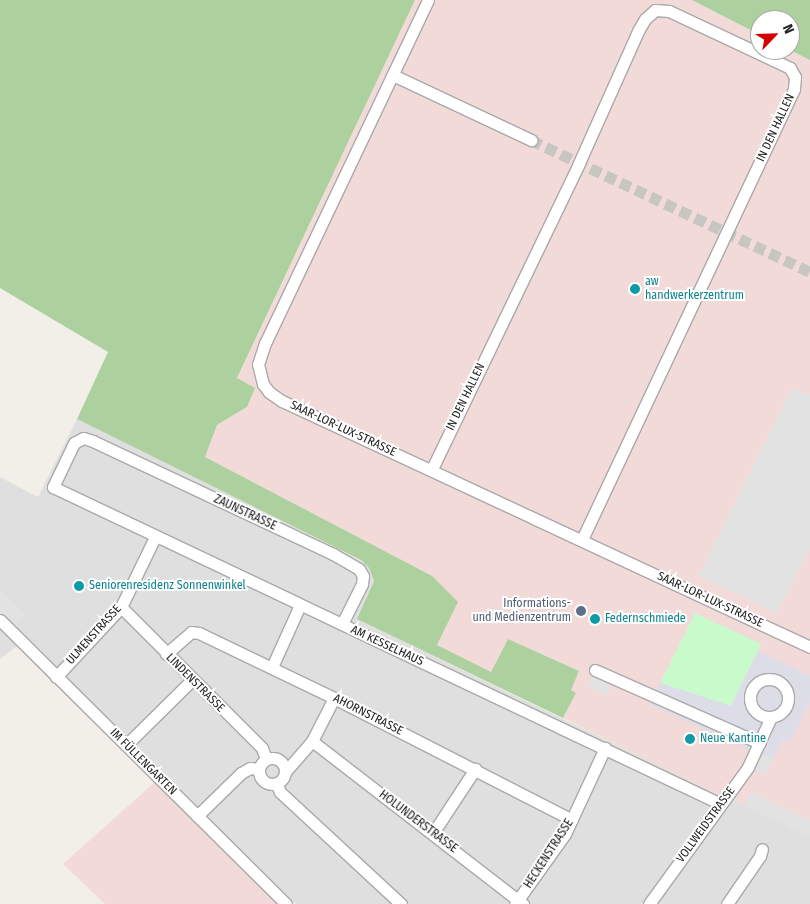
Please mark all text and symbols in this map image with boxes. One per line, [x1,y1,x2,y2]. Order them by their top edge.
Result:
north arrow [750,10,800,60]
text: N [779,22,798,36]
street label: IN DEN HALLEN [754,92,798,164]
place label: aw handwerkerzentrum [645,275,744,303]
marker: aw handwerkerzentrum [629,283,641,295]
street label: IN DEN HALLEN [444,361,488,433]
street label: SAAR-LOR-LUX-STRASSE [288,398,398,460]
street label: ZAUNSTRASSE [211,492,279,534]
street label: SAAR-LOR-LUX-STRASSE [655,569,765,631]
place label: Seniorenresidenz Sonnenwinkel [89,579,246,593]
marker: Seniorenresidenz Sonnenwinkel [73,580,85,592]
place label: Informations- und Medienzentrum [472,597,571,625]
street label: ULMENSTRASSE [63,602,125,668]
marker: Informations- und Medienzentrum [575,605,587,617]
place label: Federnschmiede [605,612,686,626]
marker: Federnschmiede [589,613,601,625]
street label: AM KESSELHAUS [348,623,426,669]
street label: LINDENSTRASSE [163,651,227,715]
street label: AHORNSTRASSE [331,691,405,739]
street label: IM FÜLLENGARTEN [107,726,179,798]
place label: Neue Kantine [700,732,766,746]
marker: Neue Kantine [684,733,696,745]
street label: VOLLWEIDSTRASSE [674,784,738,866]
street label: HOLUNDERSTRASSE [376,788,460,856]
street label: HECKENSTRASSE [521,817,577,891]

